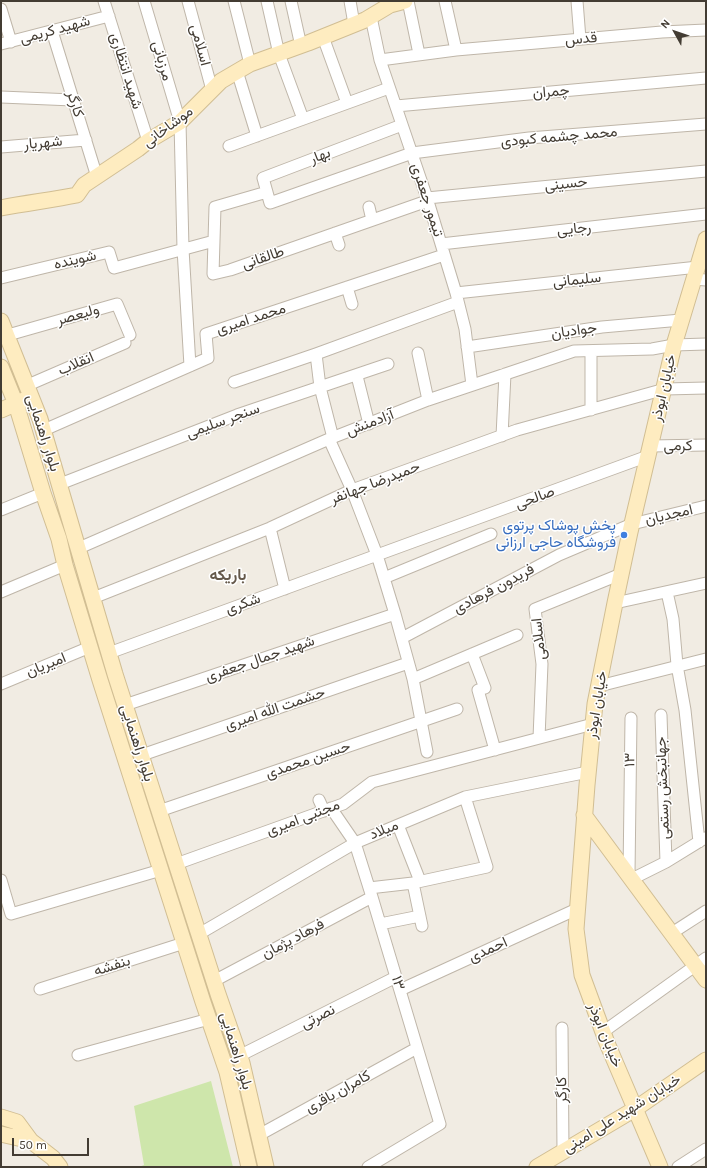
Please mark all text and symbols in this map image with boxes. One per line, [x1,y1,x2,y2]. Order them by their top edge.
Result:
street label: شهید کریمی [18,12,92,48]
north arrow [655,12,695,52]
text: N [658,17,673,31]
street label: اسلامی [186,22,214,68]
street label: قدس [564,29,598,49]
street label: شهید انتظاری [106,31,146,111]
street label: مرزبانی [148,39,176,83]
street label: چمران [532,81,570,103]
street label: کارگر [62,89,88,119]
street label: موشاخانی [139,102,197,152]
street label: محمد چشمه کبودی [500,123,618,151]
street label: شهریار [23,132,63,154]
street label: بهار [307,144,333,168]
street label: تیمور جعفری [407,161,447,239]
street label: حسینی [544,173,588,195]
street label: رجایی [556,218,592,240]
street label: طالقانی [240,242,286,274]
street label: شوینده [52,246,98,274]
street label: سلیمانی [552,269,602,291]
street label: محمد امیری [214,299,288,339]
street label: ولیعصر [55,300,101,330]
street label: جوادیان [550,319,598,343]
street label: انقلاب [55,348,97,380]
street label: خیابان ابوذر [648,353,680,423]
street label: بلوار راهنمایی [22,392,64,474]
street label: سنجر سلیمی [184,399,262,443]
street label: آزادمنش [344,406,396,440]
street label: کرمی [663,437,693,455]
street label: حمیدرضا جهانفر [327,458,423,508]
street label: صالحی [513,483,557,513]
street label: امجدیان [643,501,695,529]
place label: پخش پوشاک پرتوی فروشگاه حاجی ارزانی [496,517,616,552]
marker: پخش پوشاک پرتوی فروشگاه حاجی ارزانی [619,530,629,540]
street label: فریدون فرهادی [450,560,538,618]
district label: باریکه [210,565,246,585]
street label: شکری [223,589,263,619]
street label: اسلامی [528,617,550,661]
street label: شهید جمال جعفری [203,632,317,686]
street label: امیریان [23,649,69,681]
street label: خیابان ابوذر [583,670,611,740]
street label: حشمت الله امیری [222,683,328,735]
street label: بلوار راهنمایی [116,702,158,784]
street label: جهانبخش رستمی [652,736,674,840]
street label: حسین محمدی [263,737,353,783]
street label: ۱۳ [621,753,639,767]
street label: مجتبی امیری [264,796,342,840]
street label: میلاد [367,816,401,844]
street label: فرهاد پژمان [259,915,327,963]
street label: احمدی [466,934,510,966]
street label: بنفشه [91,952,133,980]
street label: ۱۳ [387,974,409,992]
street label: خیابان ابوذر [584,1000,626,1070]
street label: نصرتی [298,1001,338,1033]
street label: بلوار راهنمایی [216,1010,256,1092]
street label: کامران باقری [302,1067,374,1117]
street label: خیابان شهید علی امینی [560,1071,684,1157]
street label: کارگر [553,1076,571,1104]
scale bar [14,1130,91,1156]
text: 50 m [19,1138,47,1152]

